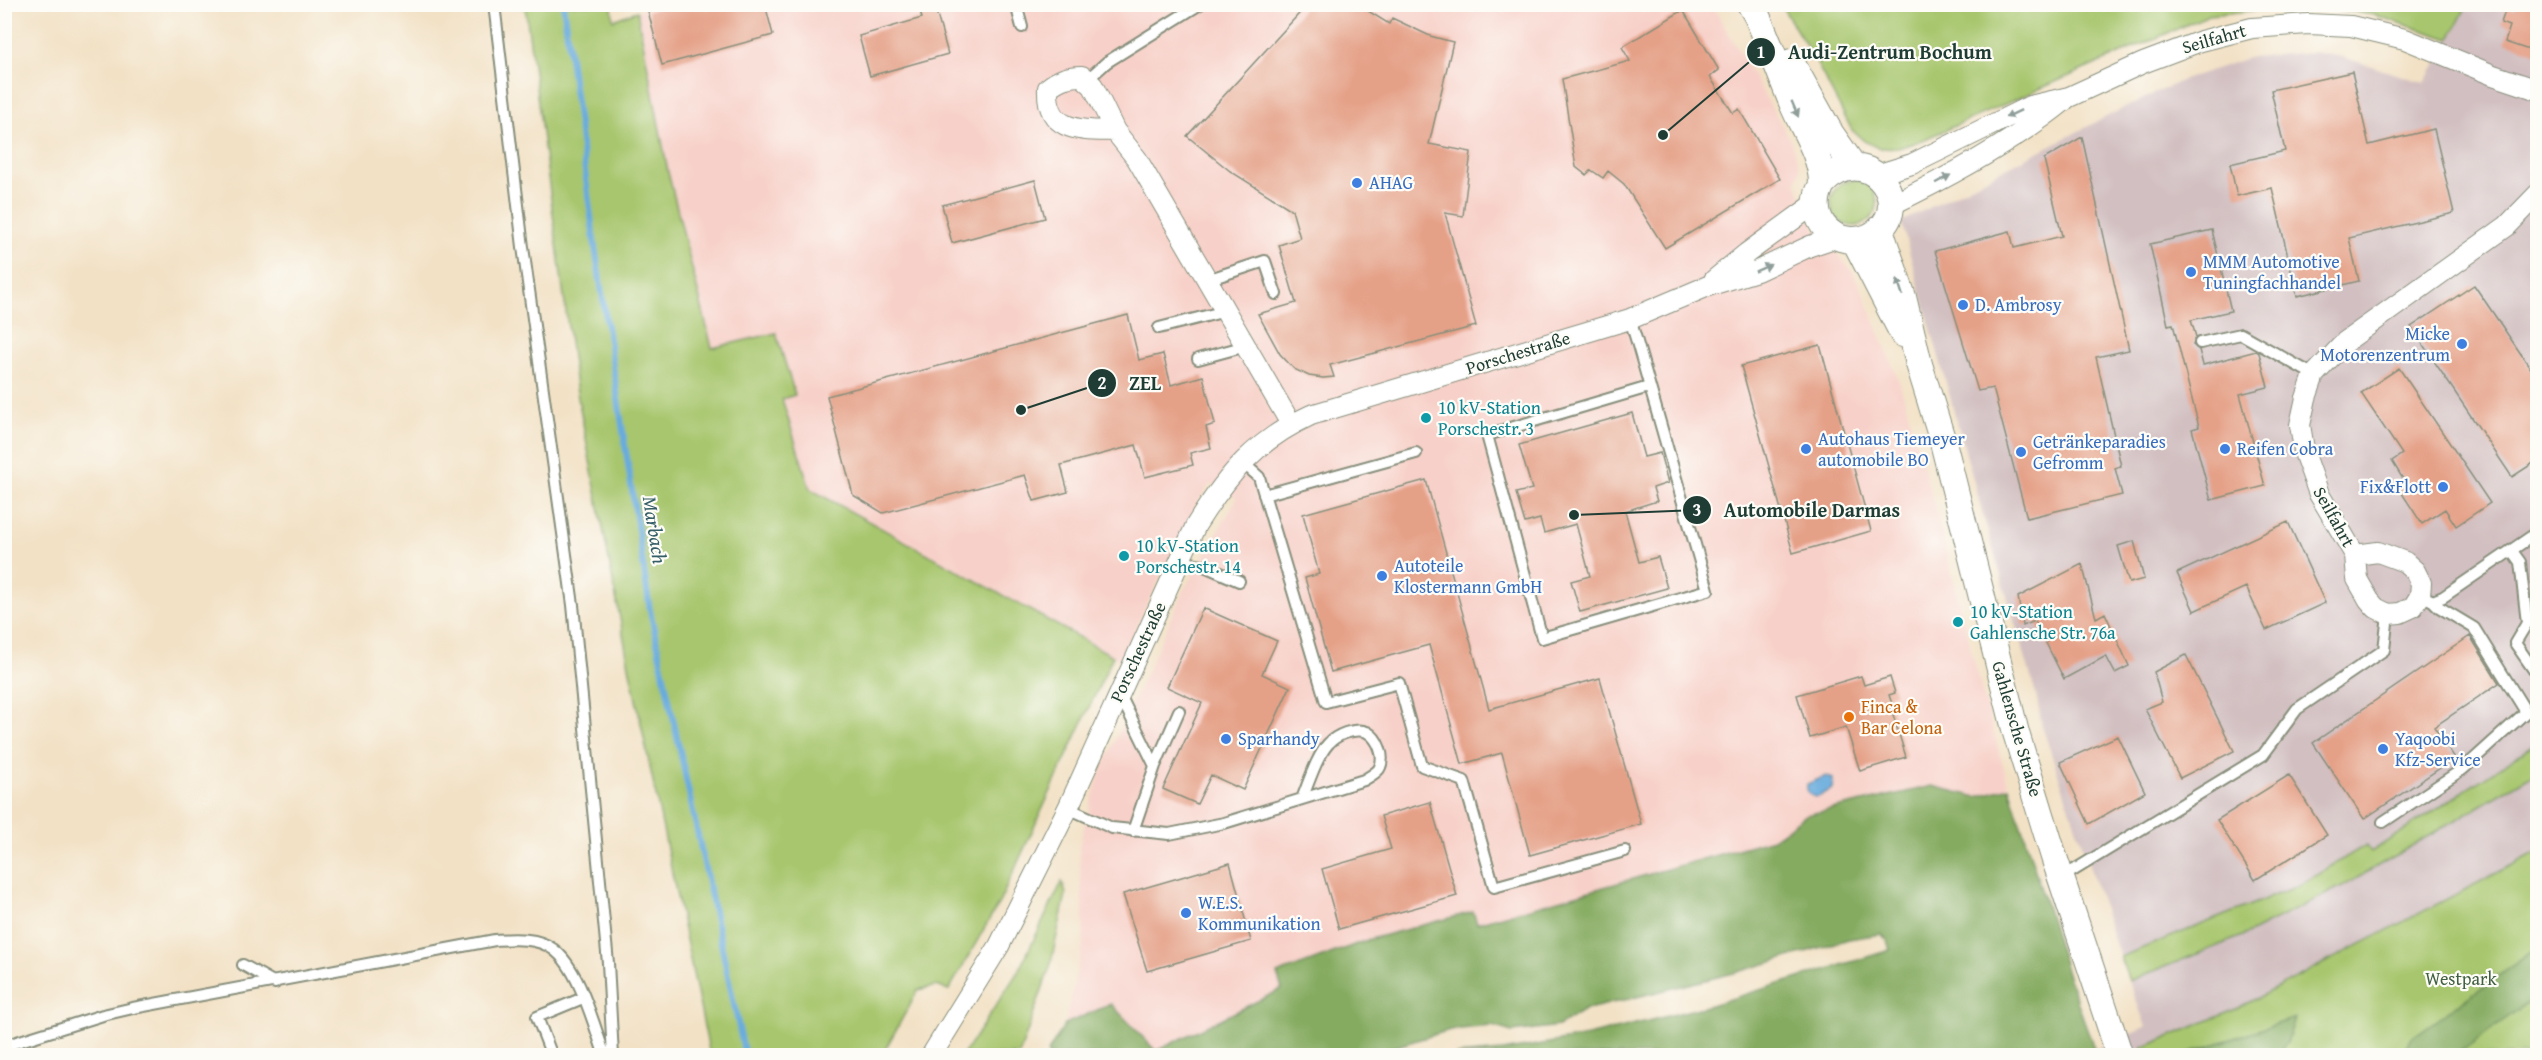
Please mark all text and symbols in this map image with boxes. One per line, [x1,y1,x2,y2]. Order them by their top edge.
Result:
street label: Seilfahrt [2179,16,2250,61]
callout: Audi-Zentrum Bochum [1746,33,2004,71]
text: Audi-Zentrum Bochum [1788,37,1992,66]
text: 1 [1756,38,1766,65]
one-way arrow [1791,100,1800,118]
one-way arrow [2004,110,2022,119]
place label: AHAG [1369,169,1414,196]
one-way arrow [1935,174,1952,184]
marker: AHAG [1350,176,1364,190]
place label: MMM Automotive Tuningfachhandel [2203,248,2341,296]
one-way arrow [1755,263,1773,273]
marker: MMM Automotive Tuningfachhandel [2184,265,2198,279]
one-way arrow [1894,278,1904,296]
place label: D. Ambrosy [1975,291,2062,318]
marker: D. Ambrosy [1956,298,1970,312]
place label: Micke Motorenzentrum [2320,320,2450,368]
street label: Porschestraße [1462,324,1573,381]
marker: Micke Motorenzentrum [2455,337,2469,351]
callout: ZEL [1087,364,1173,402]
text: ZEL [1129,368,1162,397]
text: 2 [1097,369,1107,396]
place label: 10 kV-Station Porschestr. 3 [1438,394,1541,442]
marker: 10 kV-Station Porschestr. 3 [1419,411,1433,425]
place label: Autohaus Tiemeyer automobile BO [1818,425,1965,473]
place label: Getränkeparadies Gefromm [2033,428,2166,476]
place label: Reifen Cobra [2237,435,2334,462]
marker: Autohaus Tiemeyer automobile BO [1799,442,1813,456]
marker: Reifen Cobra [2218,442,2232,456]
marker: Getränkeparadies Gefromm [2014,445,2028,459]
place label: Fix&Flott [2360,473,2432,500]
marker: Fix&Flott [2436,480,2450,494]
street label: Seilfahrt [2307,482,2362,553]
callout: Automobile Darmas [1682,491,1912,529]
water label: Marbach [636,494,675,566]
text: Automobile Darmas [1724,495,1900,524]
text: 3 [1692,496,1702,523]
place label: 10 kV-Station Porschestr. 14 [1136,532,1241,580]
marker: 10 kV-Station Porschestr. 14 [1117,549,1131,563]
place label: Autoteile Klostermann GmbH [1394,552,1542,600]
marker: Autoteile Klostermann GmbH [1375,569,1389,583]
street label: Porschestraße [1103,597,1173,706]
place label: 10 kV-Station Gahlensche Str. 76a [1970,598,2116,646]
marker: 10 kV-Station Gahlensche Str. 76a [1951,615,1965,629]
street label: Gahlensche Straße [1985,658,2050,800]
place label: Finca & Bar Celona [1861,693,1943,741]
marker: Finca & Bar Celona [1842,710,1856,724]
place label: Sparhandy [1238,725,1320,752]
place label: Yaqoobi Kfz-Service [2395,725,2481,773]
marker: Sparhandy [1219,732,1233,746]
marker: Yaqoobi Kfz-Service [2376,742,2390,756]
place label: W.E.S. Kommunikation [1198,889,1321,937]
marker: W.E.S. Kommunikation [1179,906,1193,920]
park label: Westpark [2425,965,2498,992]

